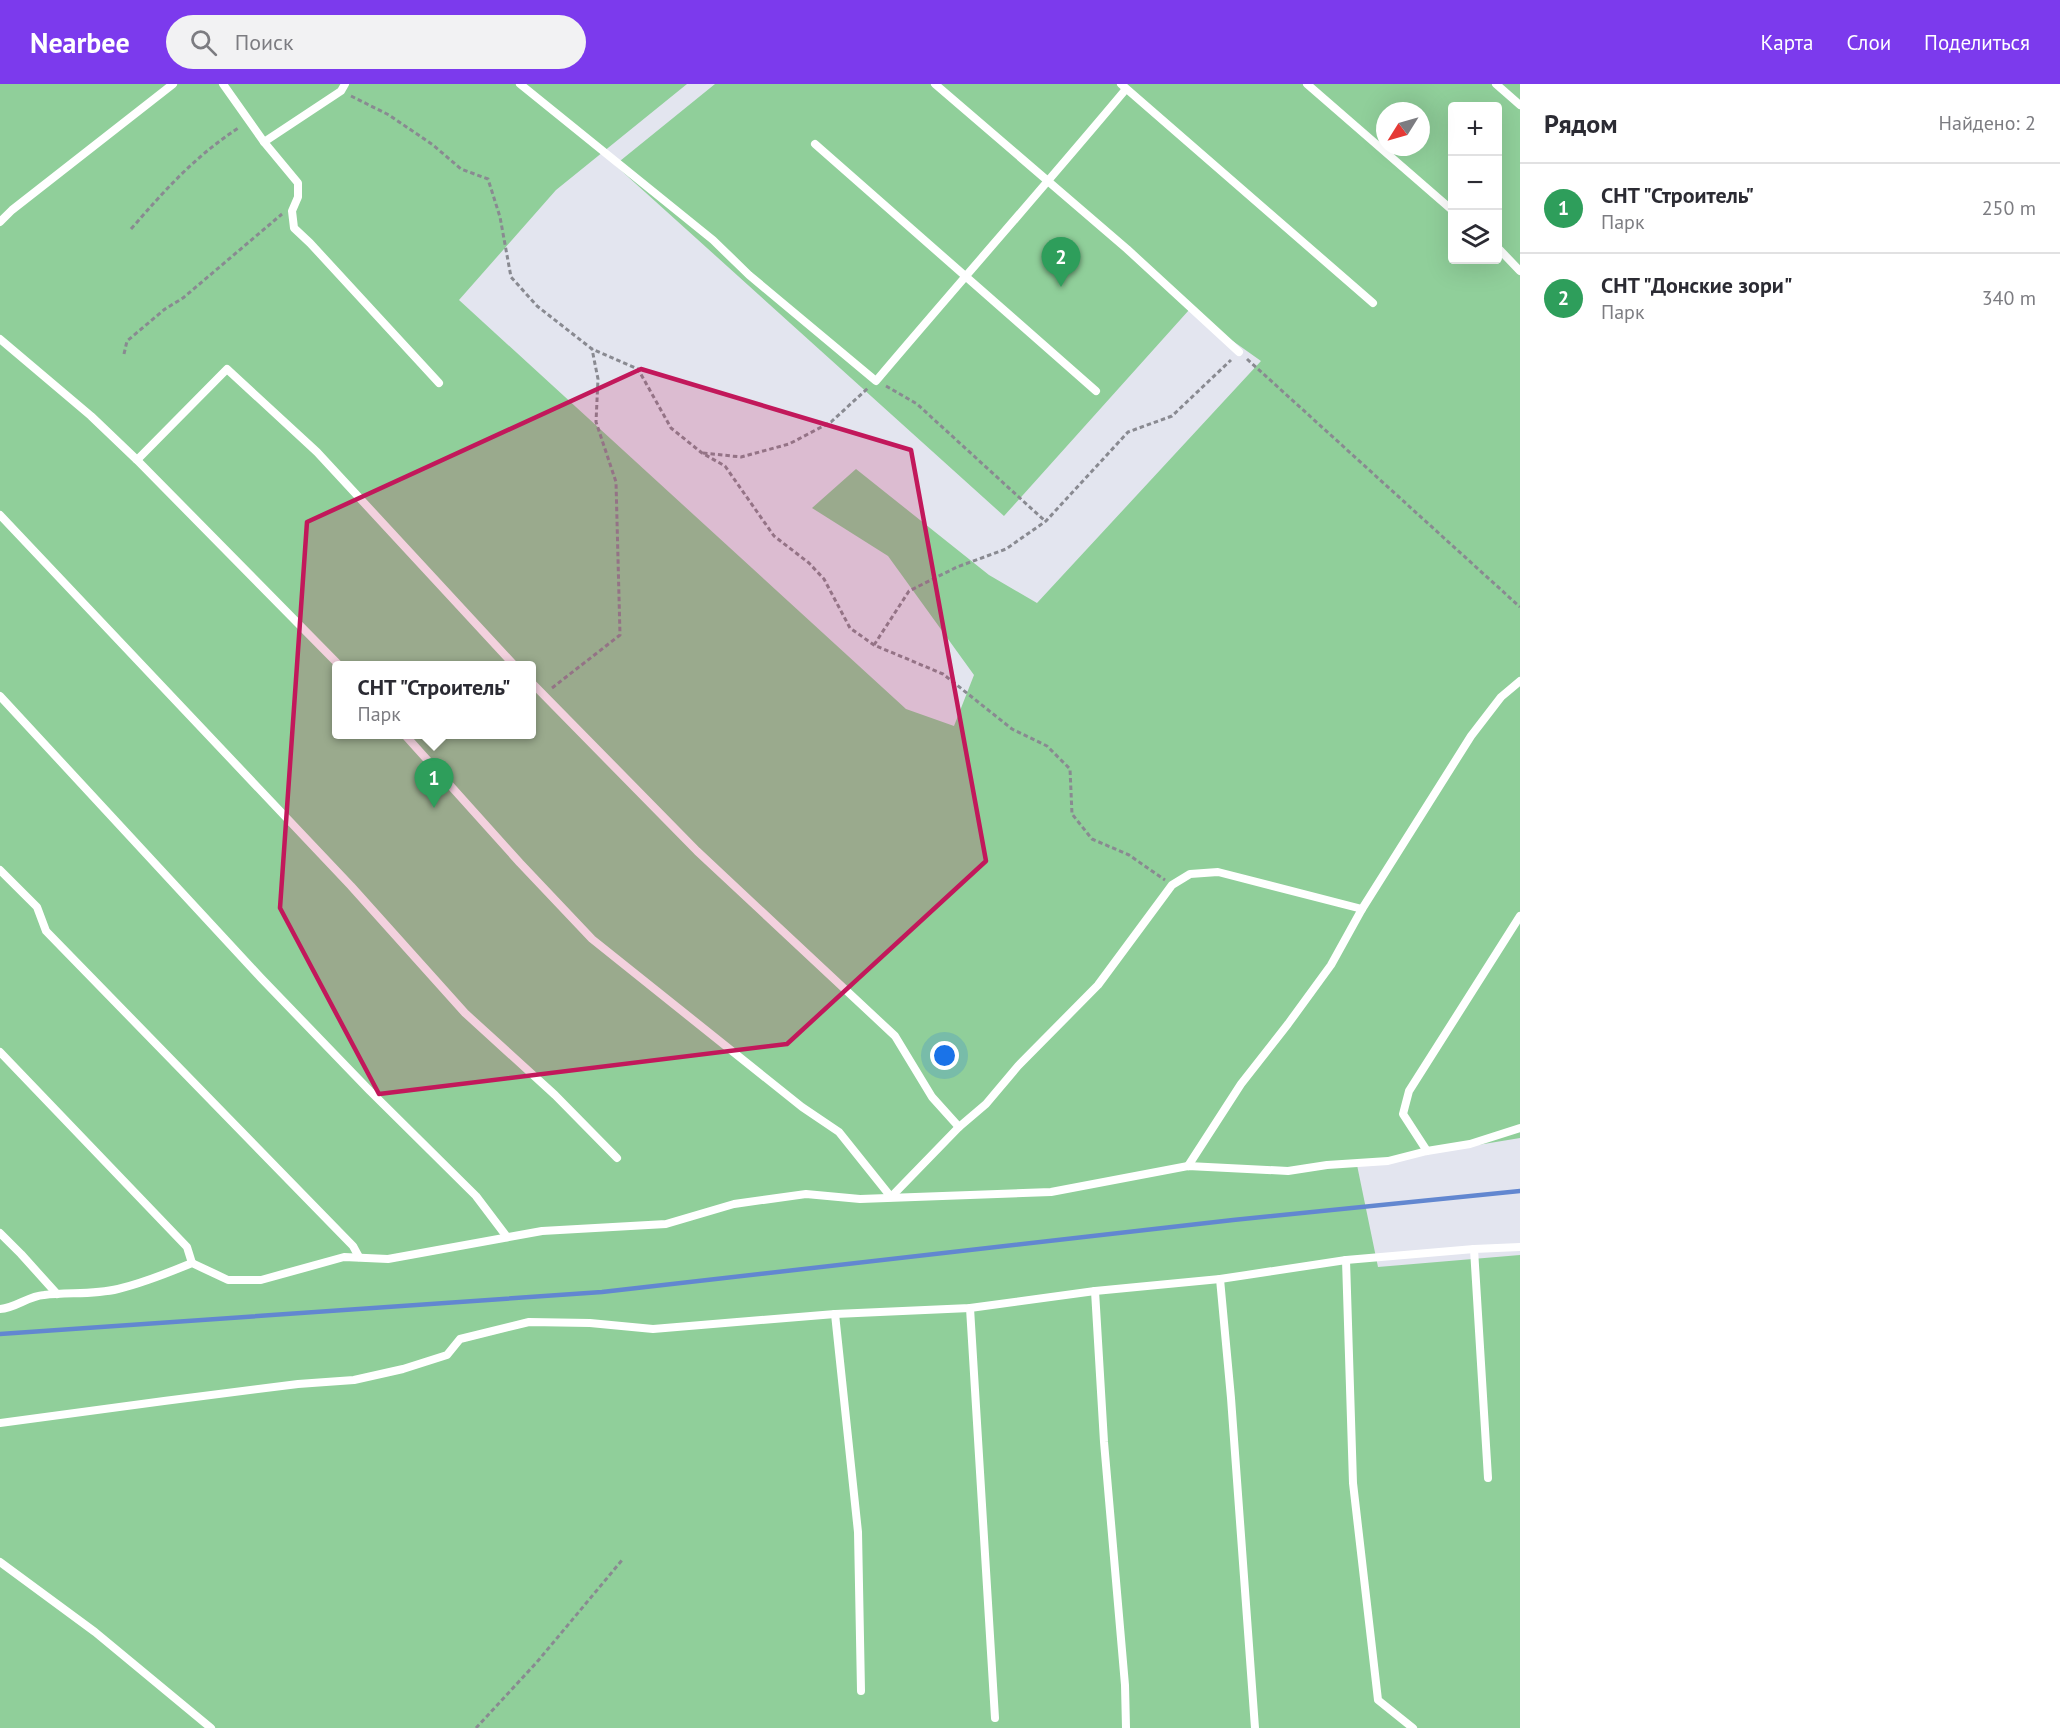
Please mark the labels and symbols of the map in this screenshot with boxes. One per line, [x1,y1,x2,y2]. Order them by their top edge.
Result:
north arrow [1376,102,1430,156]
pin: 2 [1042,238,1080,287]
pin: 1 [414,758,454,808]
your location [930,1041,959,1070]

